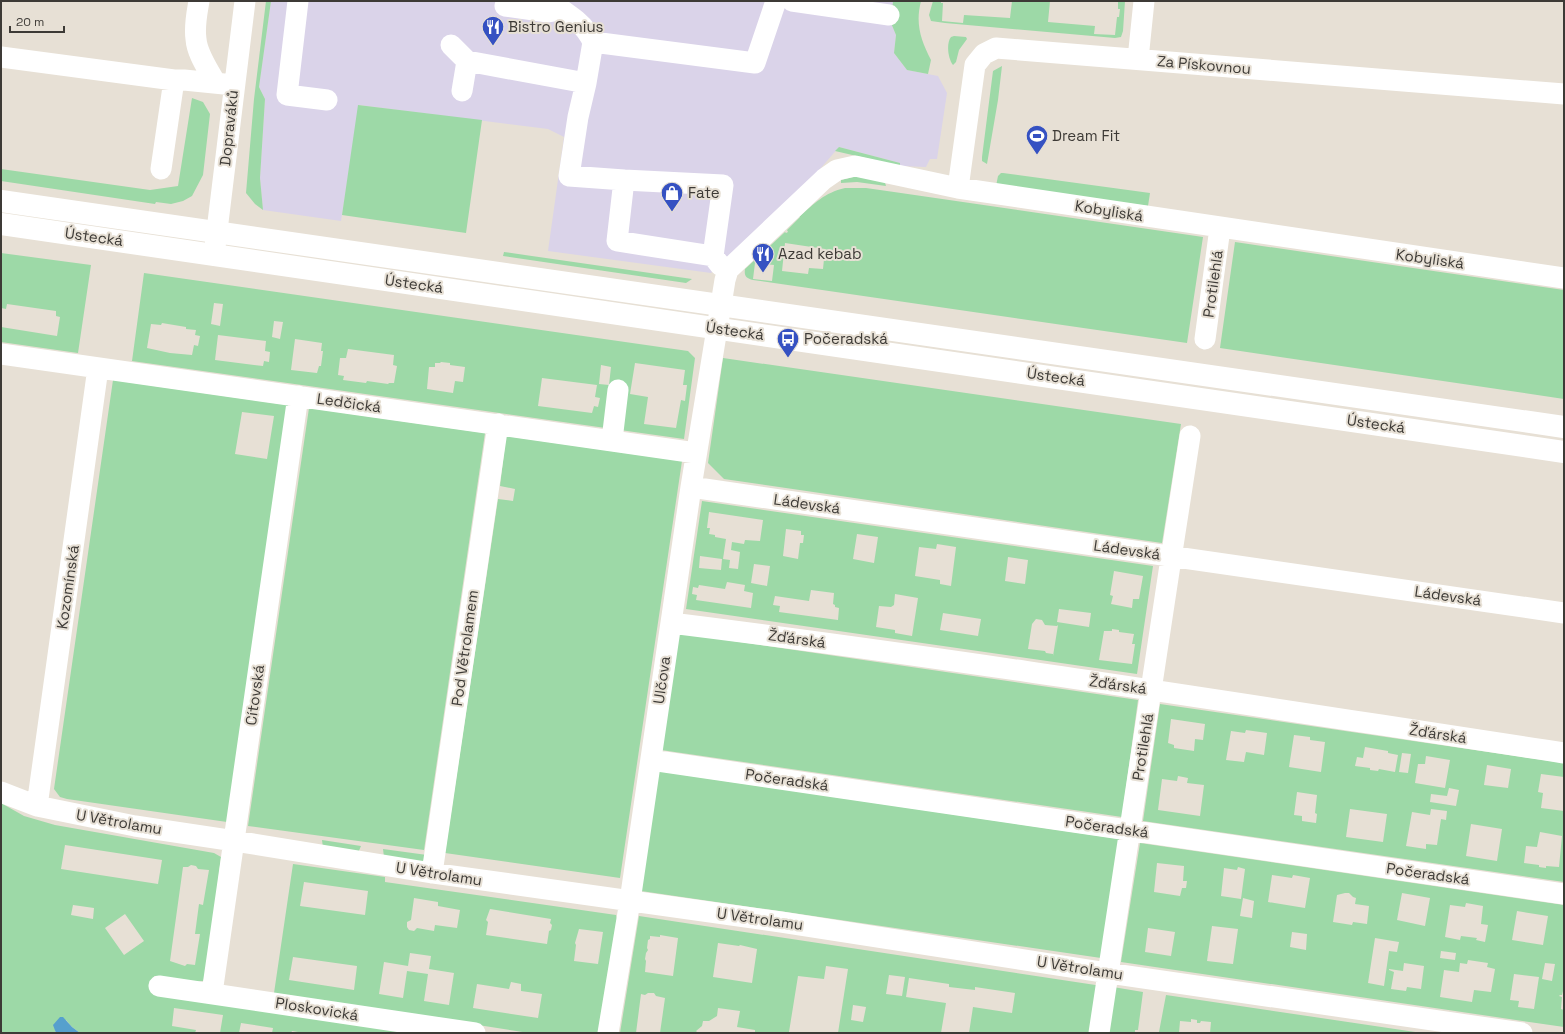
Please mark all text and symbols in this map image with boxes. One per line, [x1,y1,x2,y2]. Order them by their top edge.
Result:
scale bar [10,8,64,34]
text: 20 m [16,14,44,30]
restaurant icon: Bistro Genius [480,14,506,47]
place label: Bistro Genius [508,17,604,36]
street label: Za Pískovnou [1156,51,1252,78]
street label: Dopraváků [215,89,242,167]
sports icon: Dream Fit [1024,123,1050,156]
place label: Dream Fit [1052,126,1120,145]
shop icon: Fate [659,180,685,213]
place label: Fate [688,183,720,202]
street label: Kobyliská [1074,196,1145,225]
street label: Ústecká [64,223,125,250]
restaurant icon: Azad kebab [750,241,776,274]
place label: Azad kebab [778,244,862,263]
street label: Kobyliská [1395,244,1466,273]
street label: Protilehlá [1198,249,1227,319]
street label: Ústecká [384,270,445,297]
street label: Ústecká [705,317,766,344]
bus stop icon: Počeradská [775,326,801,359]
place label: Počeradská [804,329,888,348]
street label: Ústecká [1026,363,1087,390]
street label: Ledčická [316,389,383,416]
street label: Ústecká [1346,410,1407,437]
street label: Ládevská [773,489,842,518]
street label: Ládevská [1093,535,1162,564]
street label: Kozomínská [52,543,83,630]
street label: Ládevská [1414,581,1483,610]
street label: Pod Větrolamem [447,589,482,707]
street label: Žďárská [767,625,827,652]
street label: Ulčova [649,654,674,705]
street label: Cítovská [241,663,268,727]
street label: Žďárská [1088,671,1148,698]
street label: Protilehlá [1128,711,1157,782]
street label: Žďárská [1408,720,1468,747]
street label: Počeradská [744,764,830,795]
street label: U Větrolamu [75,805,163,838]
street label: Počeradská [1064,811,1150,842]
street label: U Větrolamu [395,857,483,890]
street label: Počeradská [1385,858,1471,889]
street label: U Větrolamu [716,903,804,934]
street label: U Větrolamu [1036,951,1124,984]
street label: Ploskovická [274,993,360,1024]

